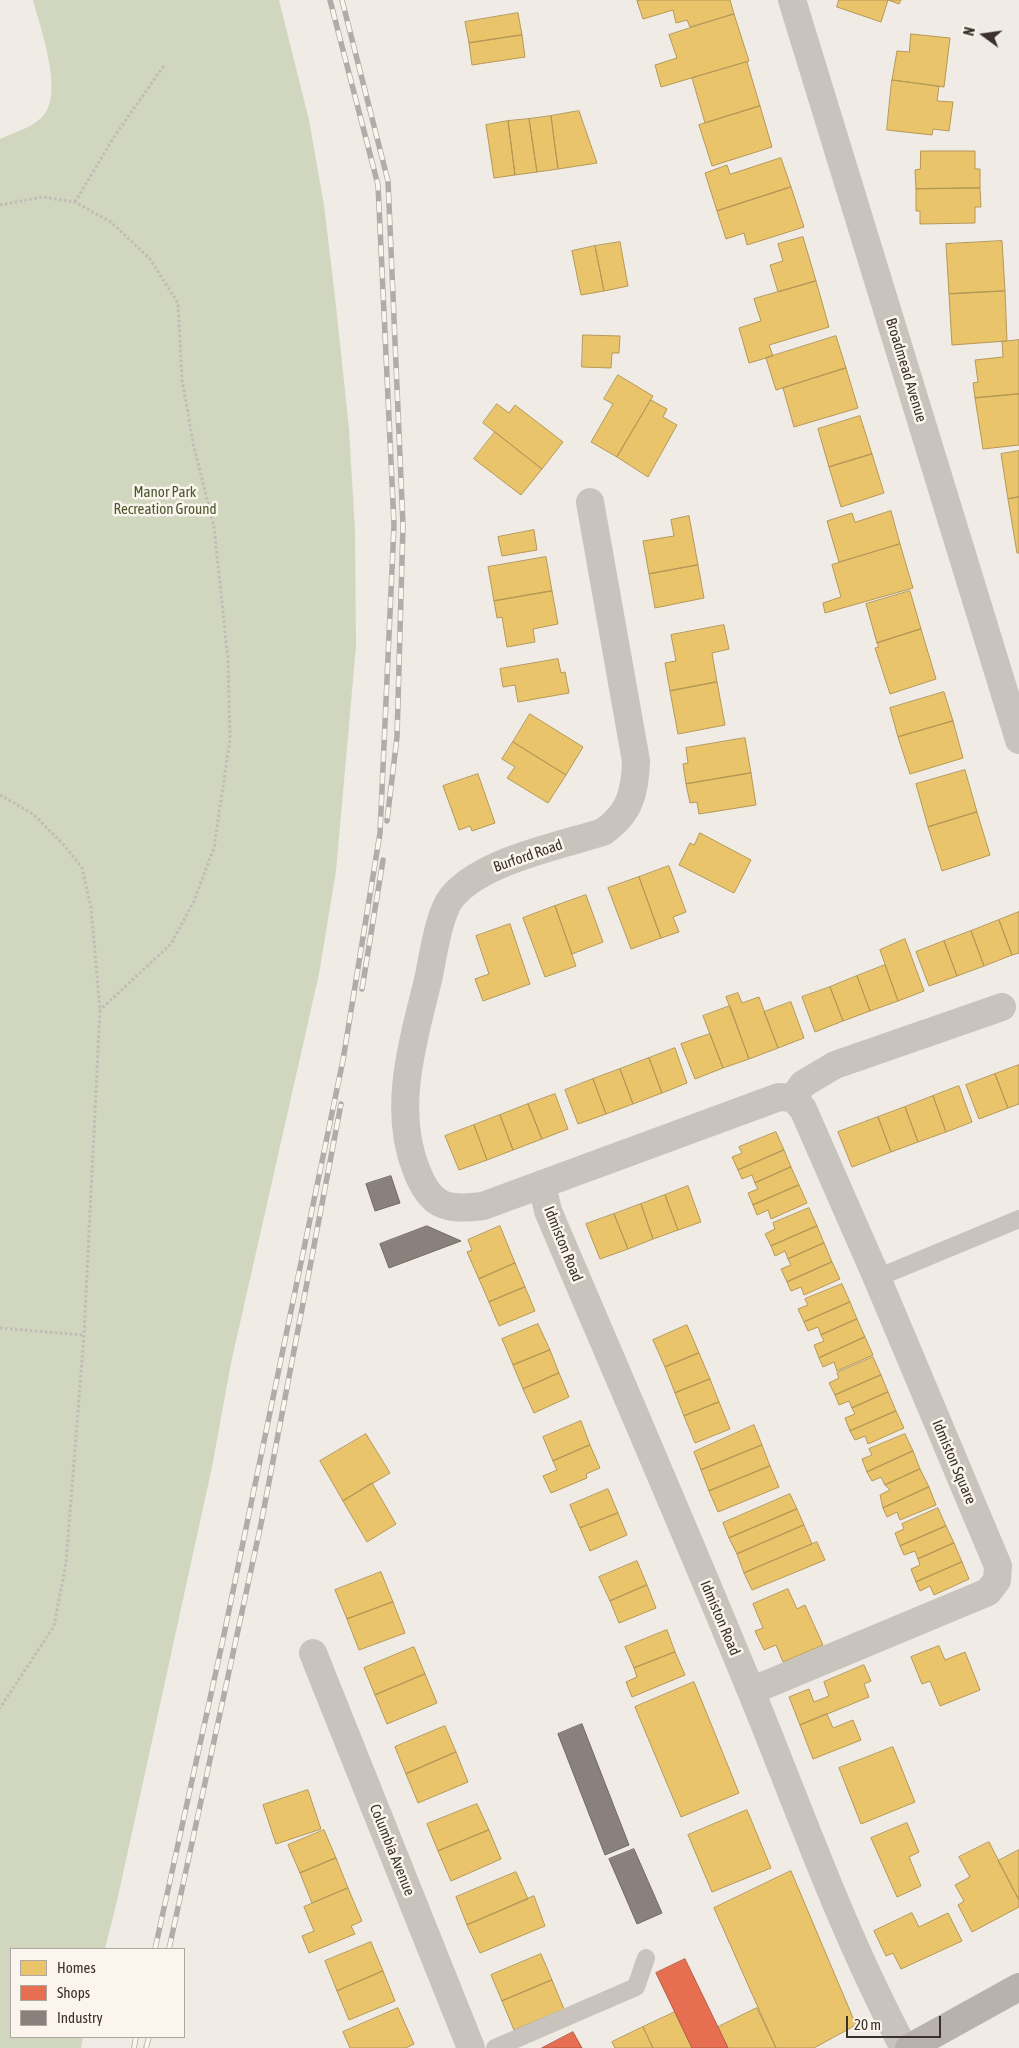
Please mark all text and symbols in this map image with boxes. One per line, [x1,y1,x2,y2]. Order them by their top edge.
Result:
north arrow [959,10,1009,60]
text: N [961,25,978,37]
street label: Broadmead Avenue [882,316,930,424]
park label: Manor Park Recreation Ground [113,483,217,518]
street label: Burford Road [491,836,565,876]
street label: Idmiston Road [540,1204,586,1284]
street label: Idmiston Square [928,1417,980,1507]
street label: Idmiston Road [696,1578,744,1658]
street label: Columbia Avenue [366,1802,418,1898]
legend [10,1948,185,2038]
text: Homes [57,1959,96,1976]
text: Shops [57,1984,90,2001]
scale bar [849,2006,944,2038]
text: Industry [57,2009,103,2026]
text: 20 m [854,2016,881,2033]

